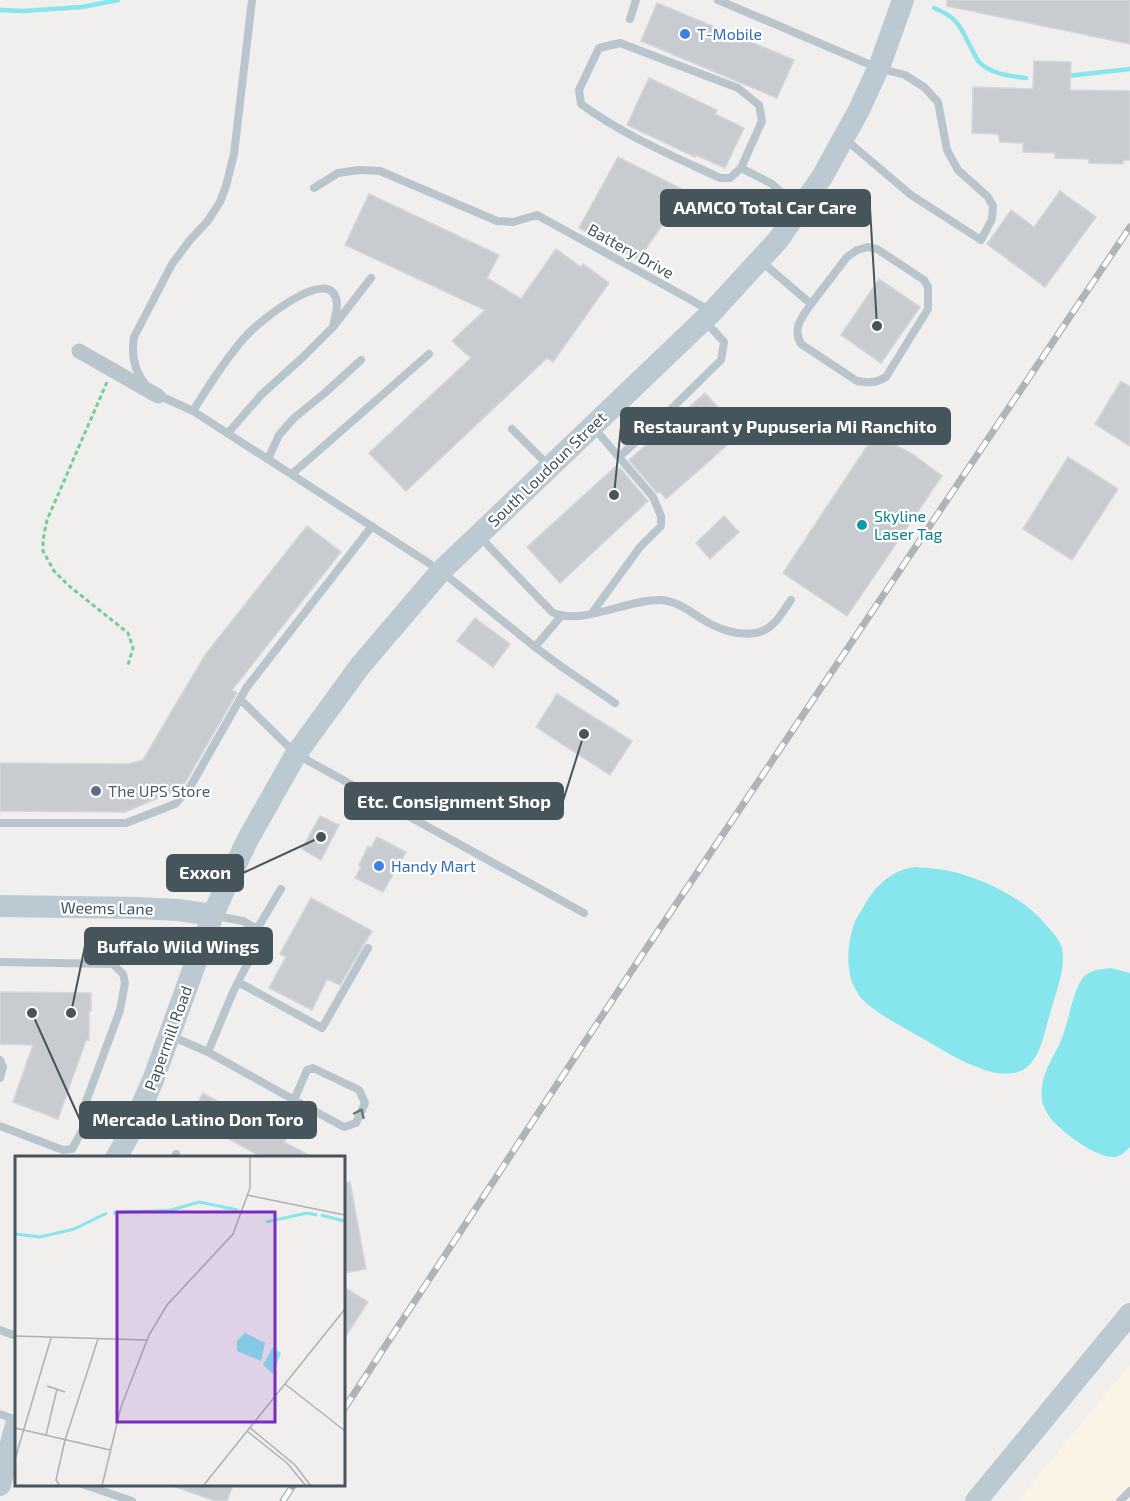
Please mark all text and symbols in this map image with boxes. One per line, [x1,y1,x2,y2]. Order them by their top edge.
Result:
place label: T-Mobile [697,24,762,43]
marker: T-Mobile [678,27,692,41]
callout: AAMCO Total Car Care [661,190,870,226]
text: AAMCO Total Car Care [673,196,857,218]
street label: Battery Drive [585,219,678,282]
street label: South Loudoun Street [483,407,610,530]
callout: Restaurant y Pupuseria Mi Ranchito [621,408,950,444]
text: Restaurant y Pupuseria Mi Ranchito [633,415,937,437]
place label: Skyline Laser Tag [874,506,943,543]
marker: Skyline Laser Tag [855,518,869,532]
place label: The UPS Store [108,781,210,800]
callout: Etc. Consignment Shop [345,783,563,819]
marker: The UPS Store [89,784,103,798]
text: Etc. Consignment Shop [357,790,551,812]
callout: Exxon [167,855,243,891]
place label: Handy Mart [391,856,476,875]
marker: Handy Mart [372,859,386,873]
text: Exxon [179,861,231,883]
street label: Weems Lane [61,897,154,918]
callout: Buffalo Wild Wings [85,928,272,964]
text: Buffalo Wild Wings [97,935,259,957]
street label: Papermill Road [140,983,195,1093]
callout: Mercado Latino Don Toro [80,1102,316,1138]
text: Mercado Latino Don Toro [92,1108,304,1130]
one-way arrow [353,1109,365,1120]
inset map [15,1156,345,1486]

